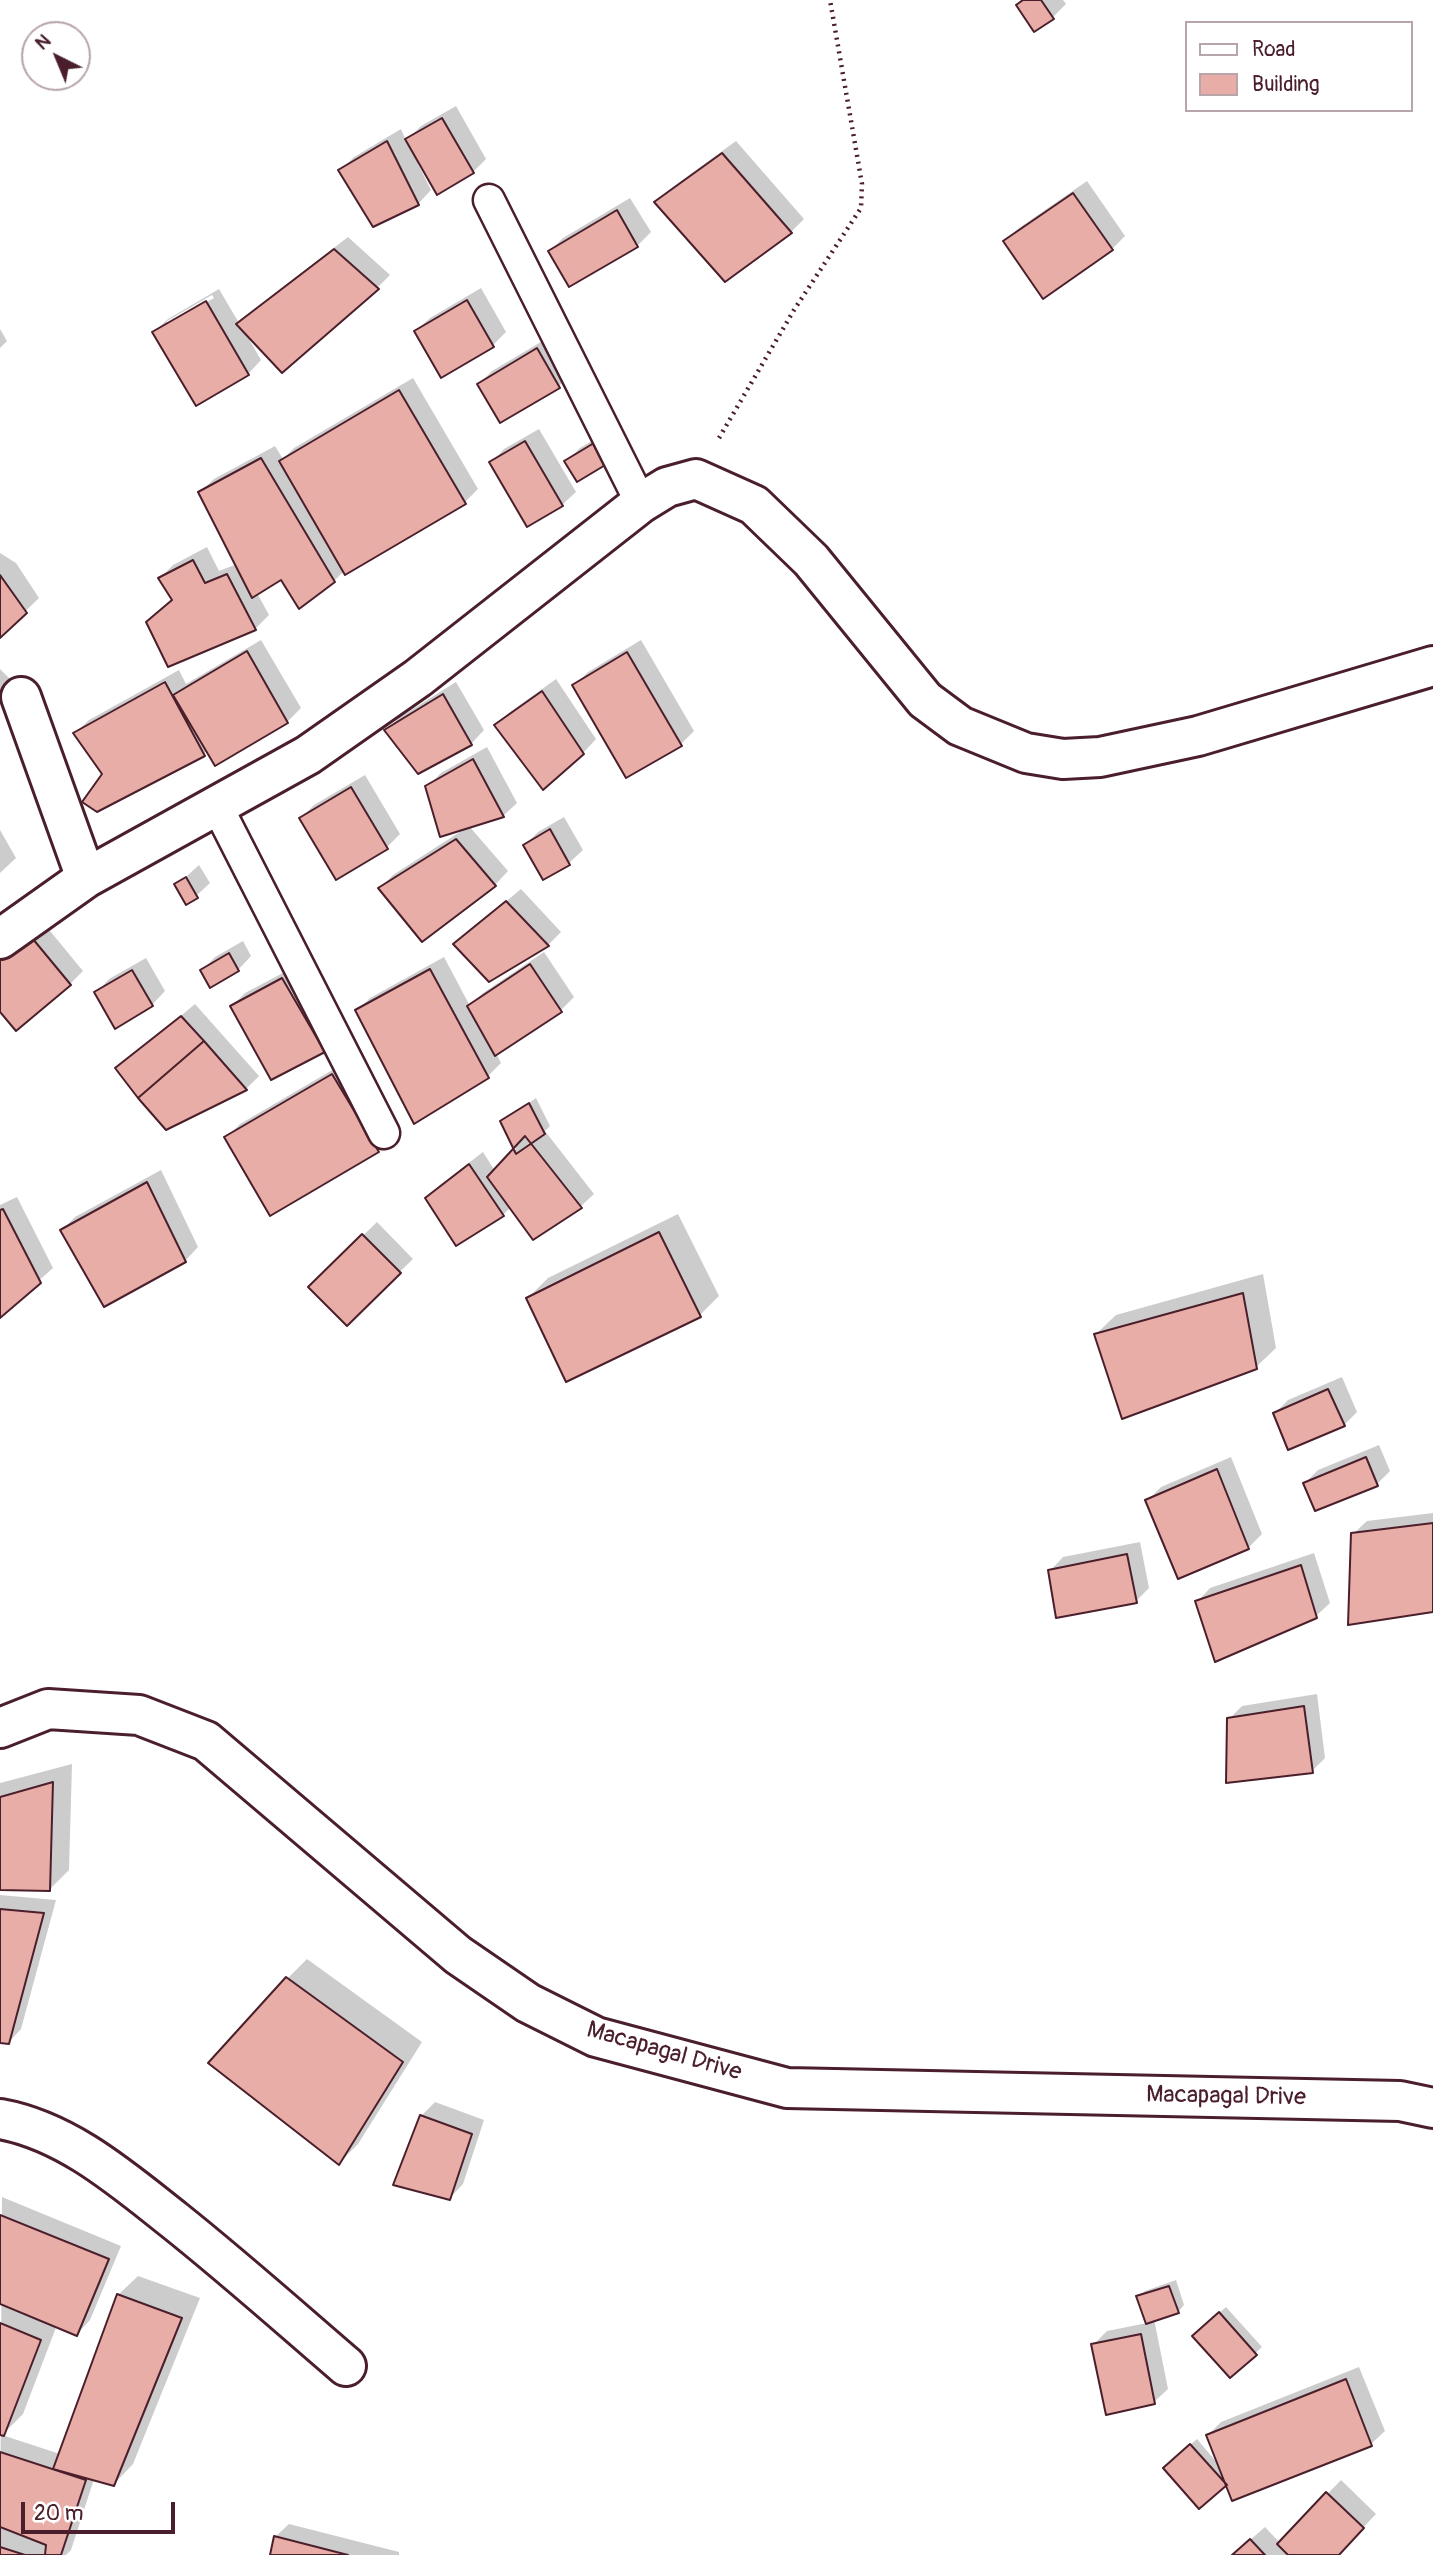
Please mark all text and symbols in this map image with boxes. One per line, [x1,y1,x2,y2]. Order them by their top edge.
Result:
north arrow [21,21,91,91]
legend [1184,21,1412,112]
text: N [30,29,56,55]
text: Road [1252,36,1296,63]
text: Building [1252,71,1319,98]
street label: Macapagal Drive [583,2016,745,2088]
street label: Macapagal Drive [1146,2081,1306,2113]
scale bar [24,2488,178,2532]
text: 20 m [34,2500,83,2527]

